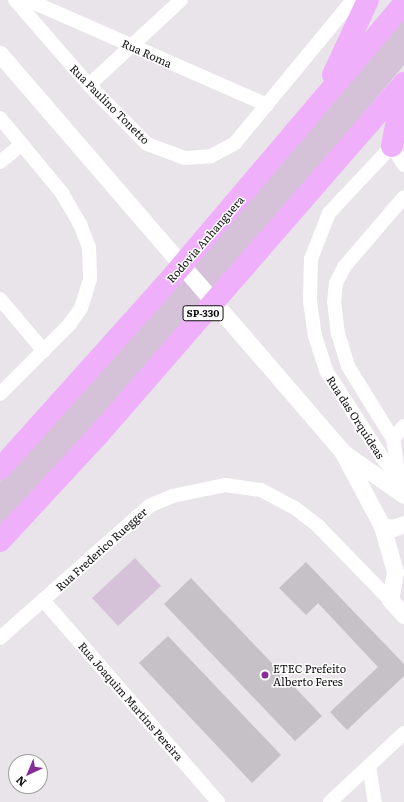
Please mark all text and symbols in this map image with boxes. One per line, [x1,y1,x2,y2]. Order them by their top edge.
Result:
street label: Rua Roma [120,36,174,70]
street label: Rua Paulino Tonetto [68,62,152,146]
street label: Rodovia Anhanguera [164,193,246,285]
road number: SP-330 [182,305,224,321]
street label: Rua das Orquídeas [324,373,388,461]
street label: Rua Frederico Ruegger [53,505,149,593]
street label: Rua Joaquim Martins Pereira [76,639,186,763]
place label: ETEC Prefeito Alberto Feres [273,662,346,688]
marker: ETEC Prefeito Alberto Feres [260,670,270,680]
north arrow [8,754,48,794]
text: N [11,773,29,791]

